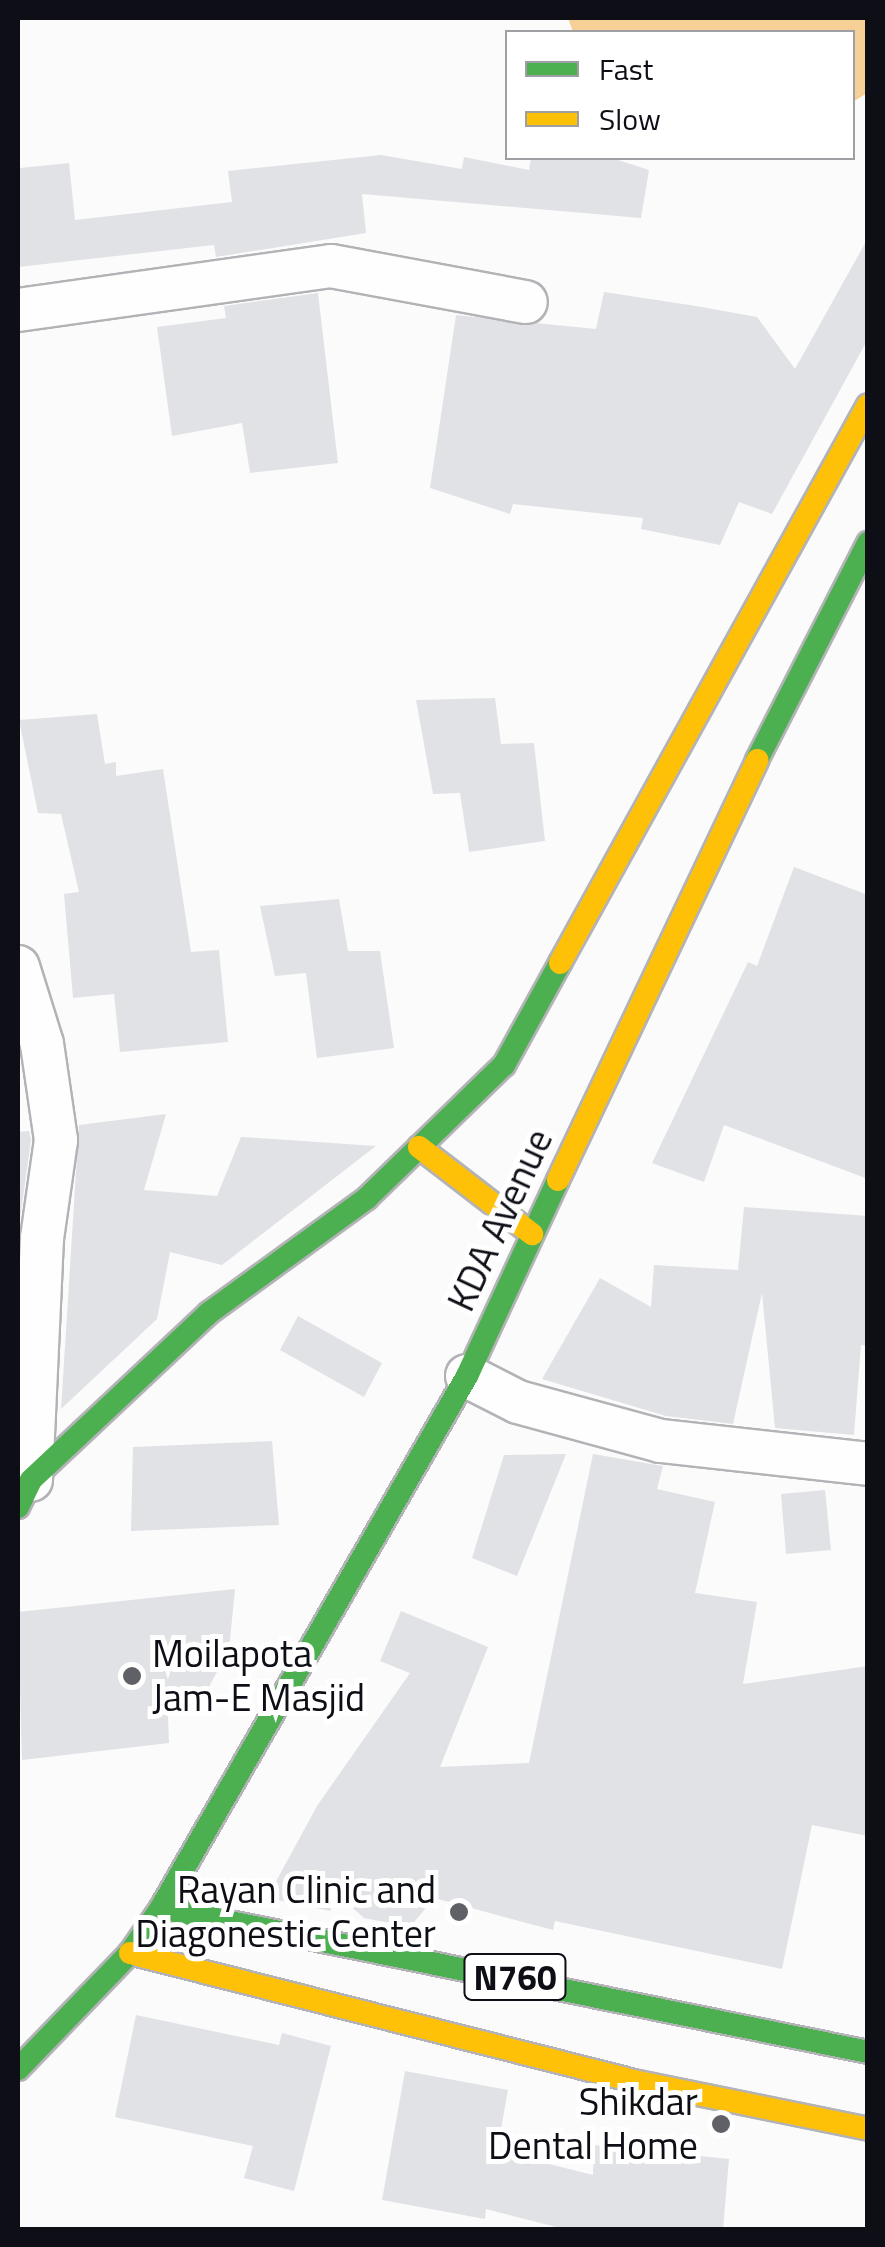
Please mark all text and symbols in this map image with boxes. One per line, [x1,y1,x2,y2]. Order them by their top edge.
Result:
legend [505,30,855,160]
text: Fast [599,46,653,92]
text: Slow [599,96,661,142]
street label: KDA Avenue [438,1122,562,1318]
place label: Moilapota Jam-E Masjid [152,1631,365,1720]
marker: Moilapota Jam-E Masjid [121,1665,143,1687]
place label: Rayan Clinic and Diagonestic Center [135,1867,436,1956]
marker: Rayan Clinic and Diagonestic Center [446,1899,472,1925]
road number: N760 [462,1947,568,2007]
place label: Shikdar Dental Home [488,2079,698,2168]
marker: Shikdar Dental Home [708,2111,734,2137]

